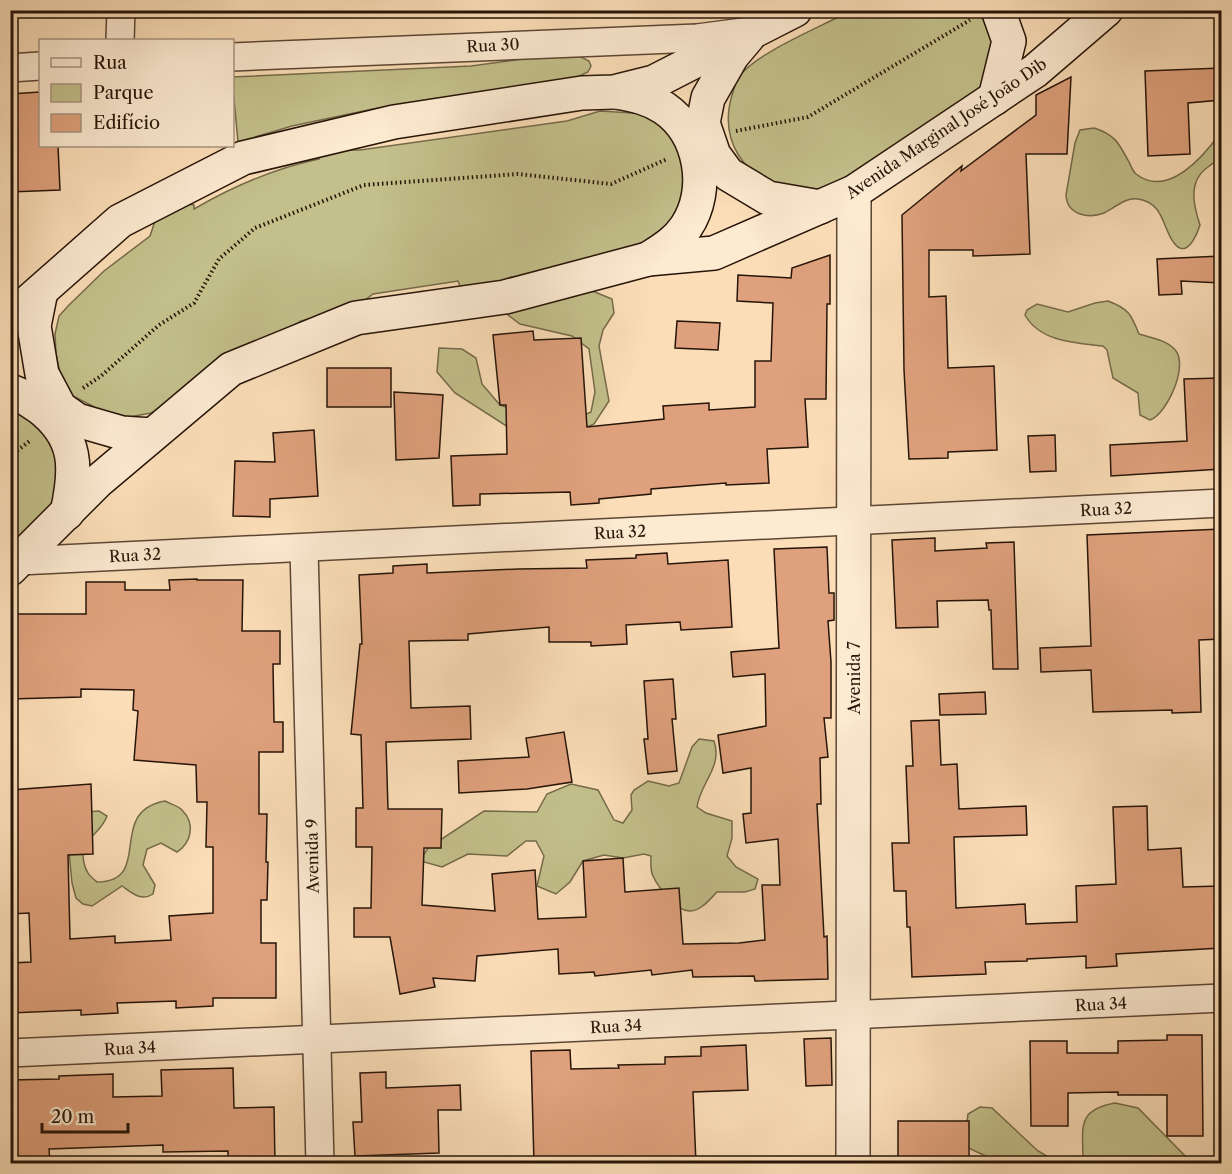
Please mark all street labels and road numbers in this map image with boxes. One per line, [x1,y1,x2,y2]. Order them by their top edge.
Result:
street label: Rua 30 [466,34,520,56]
street label: Avenida Marginal José João Dib [841,53,1050,203]
street label: Rua 32 [1079,498,1133,520]
street label: Rua 32 [593,521,647,543]
street label: Rua 32 [108,544,162,566]
street label: Avenida 7 [844,641,864,716]
street label: Avenida 9 [301,819,323,894]
street label: Rua 34 [1074,993,1128,1015]
street label: Rua 34 [589,1015,643,1037]
street label: Rua 34 [103,1037,157,1059]

